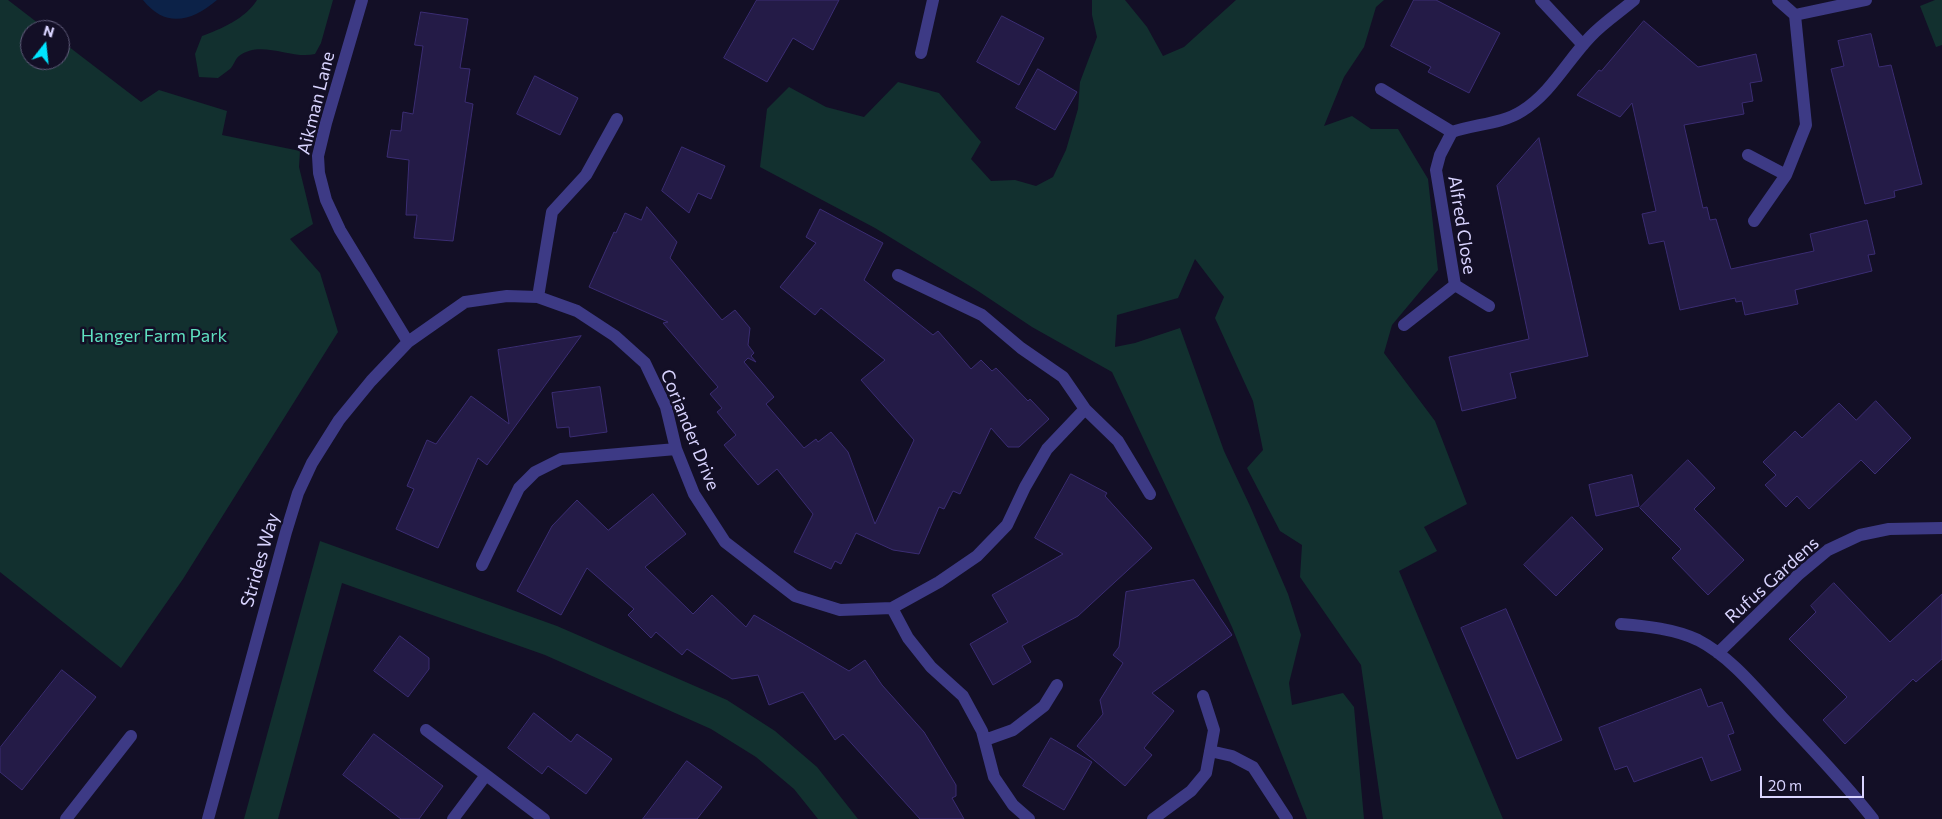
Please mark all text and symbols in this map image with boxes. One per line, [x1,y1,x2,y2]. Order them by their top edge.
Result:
north arrow [20,20,70,70]
text: N [42,21,56,41]
street label: Aikman Lane [293,49,339,157]
street label: Alfred Close [1444,174,1480,276]
park label: Hanger Farm Park [81,325,227,347]
street label: Coriander Drive [656,366,724,494]
street label: Strides Way [236,510,284,610]
street label: Rufus Gardens [1721,532,1823,628]
scale bar [1762,766,1866,798]
text: 20 m [1768,776,1802,794]

